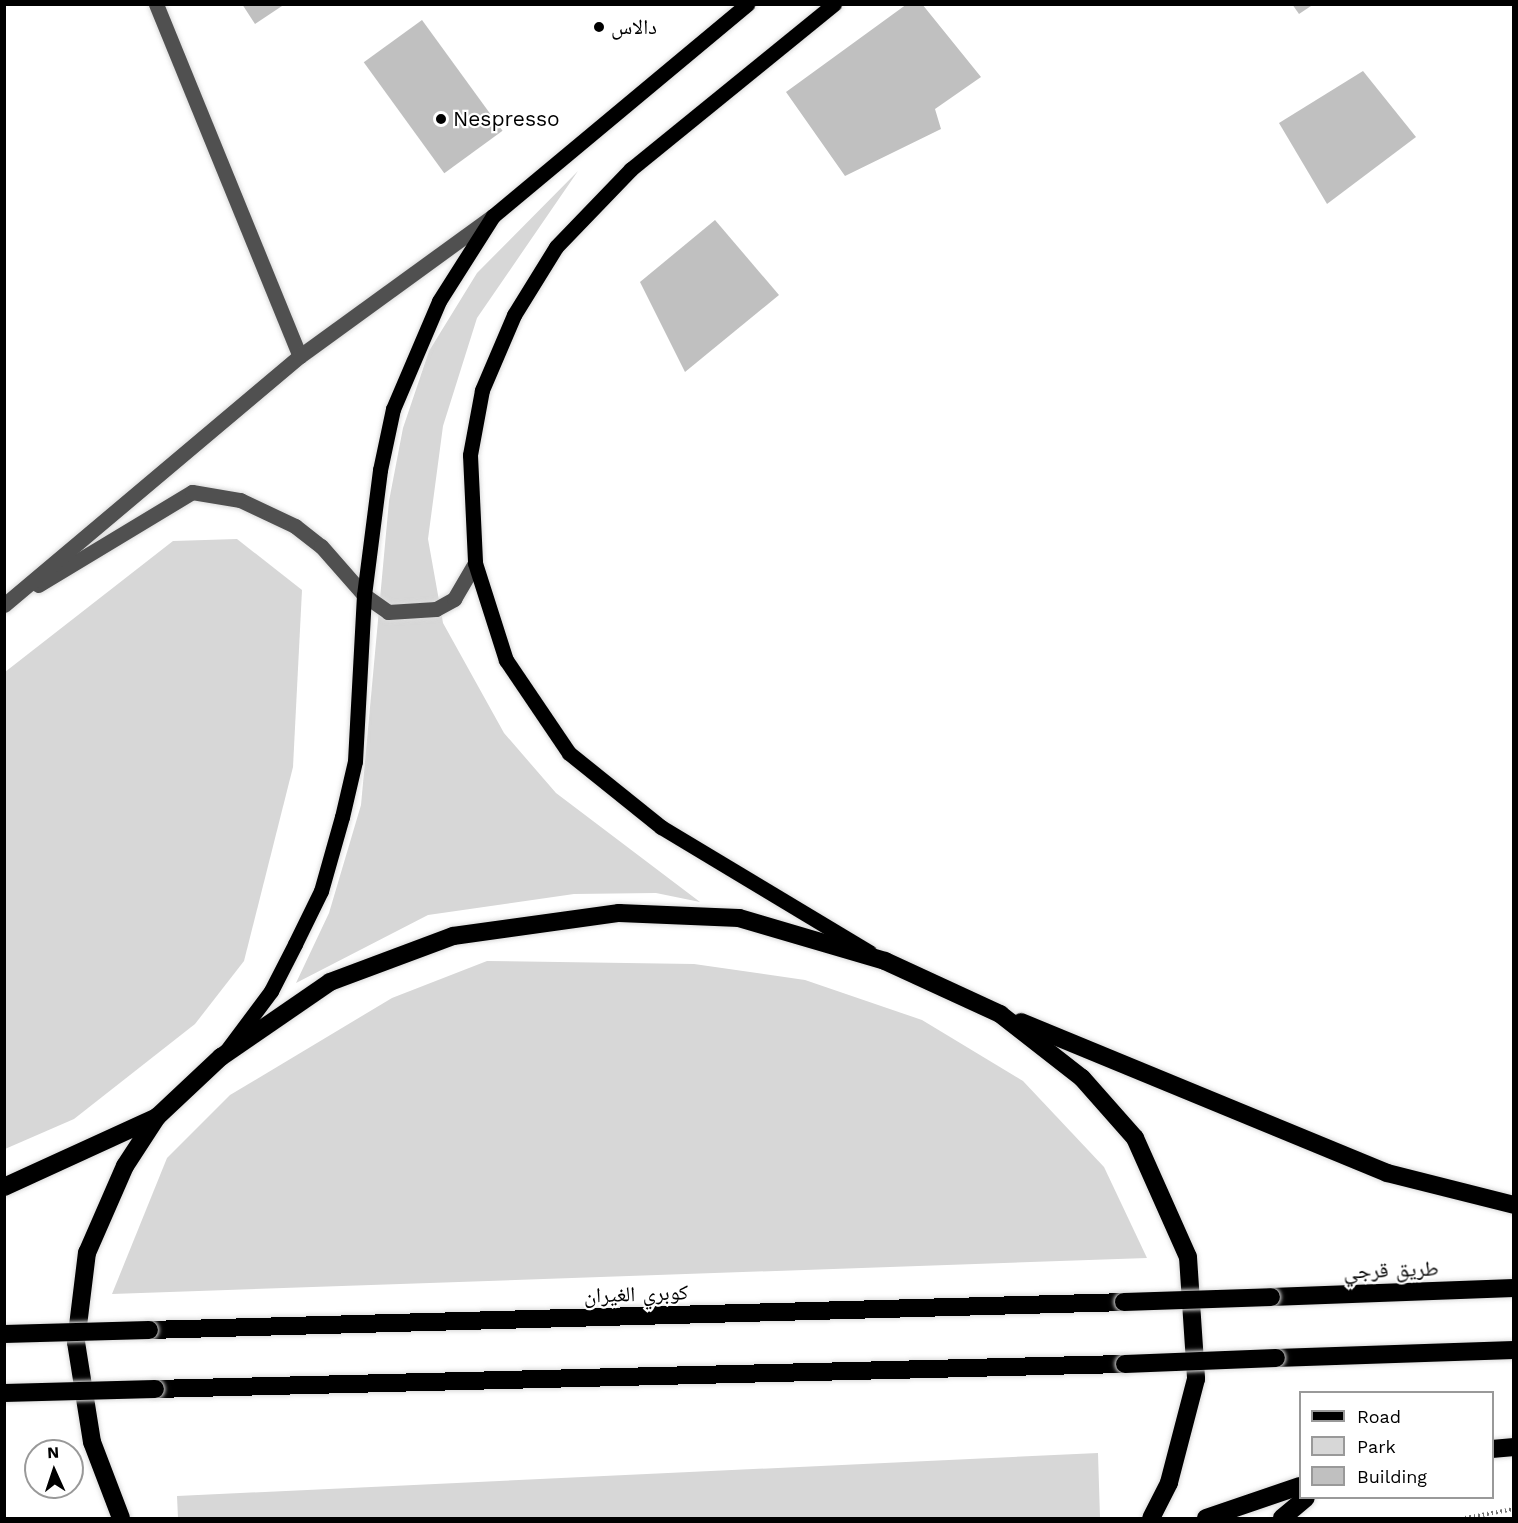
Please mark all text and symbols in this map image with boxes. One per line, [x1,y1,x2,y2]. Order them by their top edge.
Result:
place label: دالاس [611,14,657,40]
marker: دالاس [592,20,606,34]
place label: Nespresso [453,106,560,132]
marker: Nespresso [434,112,448,126]
street label: طريق قرجي [1343,1256,1439,1284]
street label: كوبري الغيران [583,1280,689,1308]
legend [1299,1391,1494,1499]
text: Road [1357,1406,1401,1427]
text: Park [1357,1436,1396,1457]
north arrow [24,1439,84,1499]
text: N [47,1443,60,1462]
text: Building [1357,1466,1427,1487]

